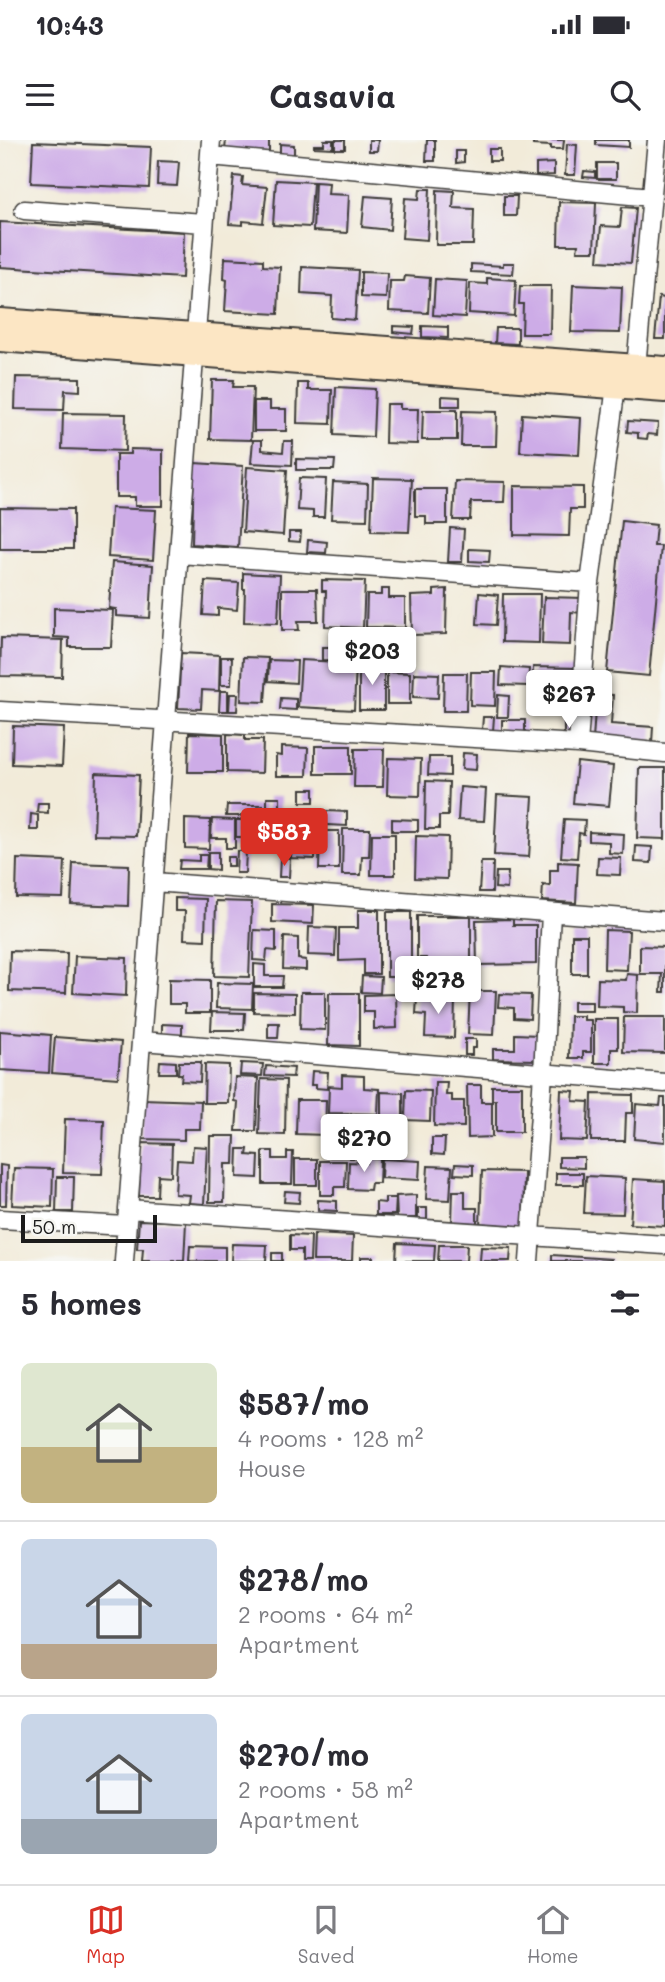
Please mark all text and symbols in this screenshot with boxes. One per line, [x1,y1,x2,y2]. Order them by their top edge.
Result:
text: 10:43 [35,8,104,42]
text: Casavia [269,74,396,116]
icon: menu [21,76,59,114]
icon: search [606,76,644,114]
pin: $203 [331,628,413,687]
text: $203 [344,635,400,665]
pin: $267 [528,670,610,730]
text: $267 [542,678,596,708]
pin: $587 [243,808,325,868]
text: $587 [257,816,311,846]
pin: $278 [397,956,479,1016]
text: $278 [411,964,465,994]
pin: $270 [323,1114,405,1174]
text: $270 [337,1122,391,1152]
scale bar [21,1212,158,1244]
text: 50 m [32,1214,76,1239]
text: 5 homes [21,1283,142,1323]
icon: filters [606,1284,644,1322]
text: $587/mo [238,1383,369,1423]
icon: home [77,1391,161,1475]
text: 4 rooms · 128 m² [238,1423,423,1453]
text: House [238,1453,306,1483]
text: $278/mo [238,1559,368,1599]
icon: home [77,1567,161,1651]
text: 2 rooms · 64 m² [238,1599,413,1629]
text: Apartment [238,1629,360,1659]
text: $270/mo [238,1734,369,1774]
icon: home [77,1742,161,1826]
text: 2 rooms · 58 m² [238,1774,413,1804]
text: Apartment [238,1804,360,1834]
tab: Map [86,1901,125,1968]
tab: Saved [298,1901,354,1968]
tab: Home [527,1901,579,1968]

